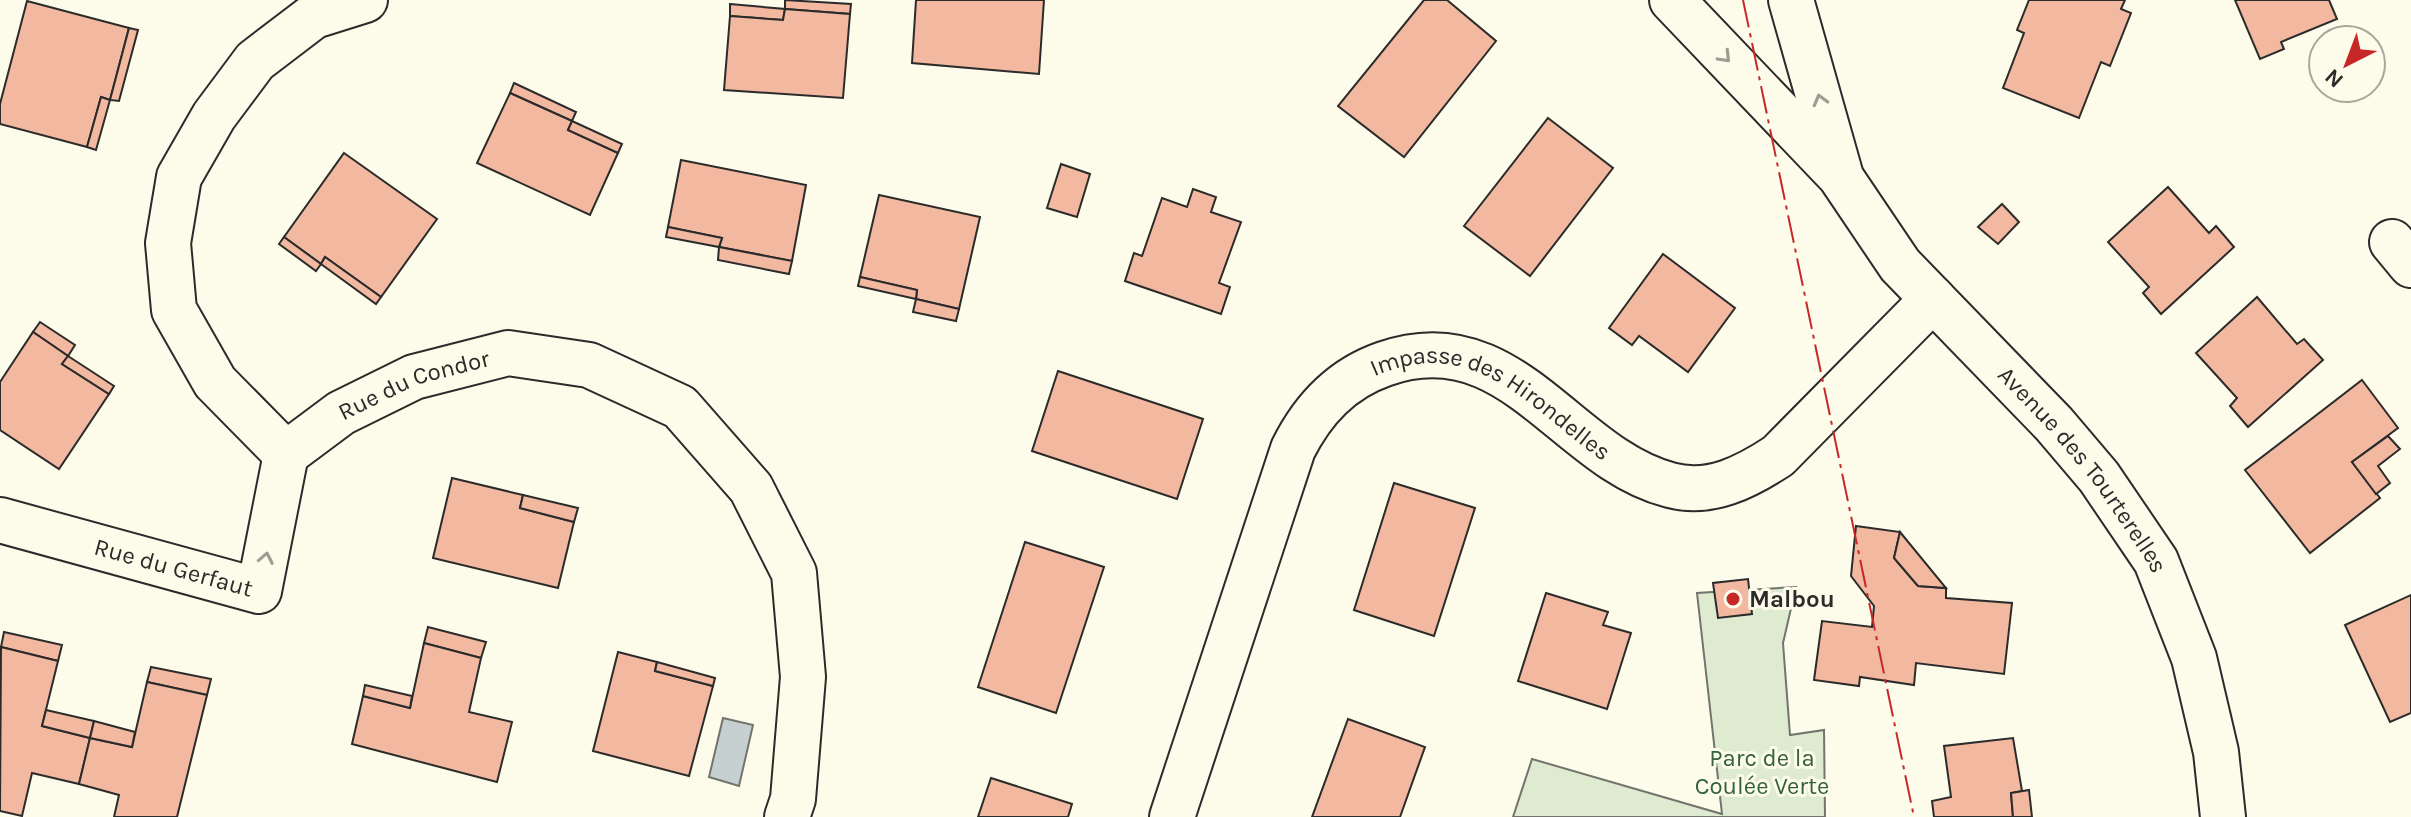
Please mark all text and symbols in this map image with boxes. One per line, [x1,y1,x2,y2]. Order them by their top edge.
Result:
north arrow [2307,24,2387,104]
one-way arrow [1716,48,1731,62]
text: N [2320,63,2349,93]
one-way arrow [1813,94,1829,108]
street label: Impasse des Hirondelles [1366,341,1616,466]
street label: Rue du Condor [334,344,493,426]
street label: Avenue des Tourterelles [1992,361,2173,577]
street label: Rue du Gerfaut [91,533,256,603]
one-way arrow [256,551,273,565]
place label: Malbou [1749,585,1835,613]
marker: Malbou [1724,590,1742,608]
park label: Parc de la Coulée Verte [1695,744,1829,800]

